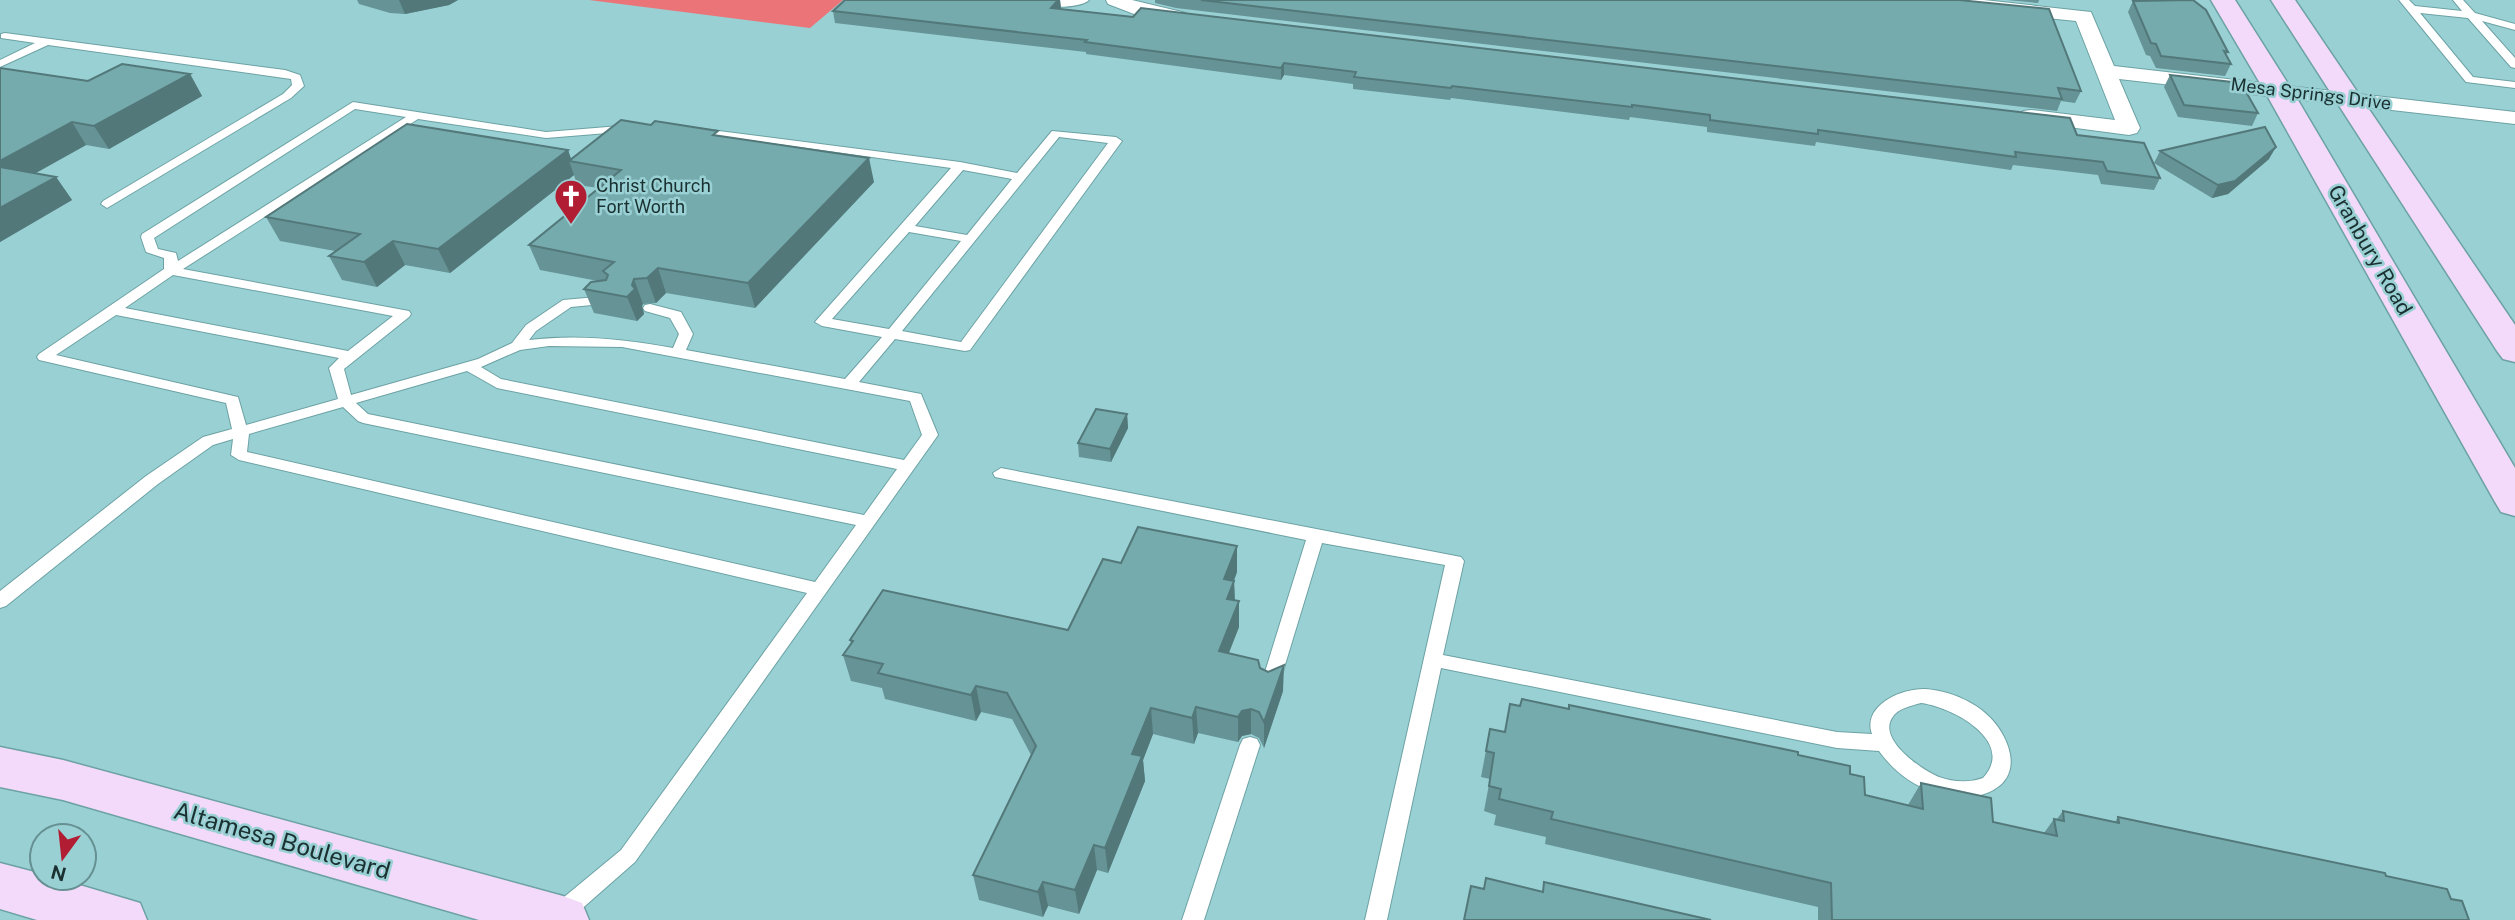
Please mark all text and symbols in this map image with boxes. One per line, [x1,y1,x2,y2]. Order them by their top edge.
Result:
street label: Mesa Springs Drive [2230,73,2393,114]
place label: Christ Church Fort Worth [596,175,711,217]
church icon: Christ Church Fort Worth [552,177,590,226]
street label: Granbury Road [2323,180,2418,319]
street label: Altamesa Boulevard [171,796,394,884]
north arrow [28,822,98,892]
text: N [49,861,69,886]

